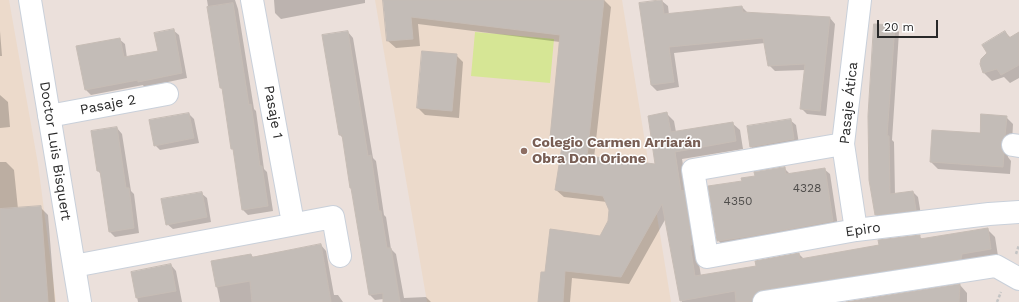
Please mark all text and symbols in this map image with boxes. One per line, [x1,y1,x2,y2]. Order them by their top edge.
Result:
scale bar [879,12,940,38]
text: 20 m [884,20,914,34]
street label: Pasaje Ática [836,61,862,145]
street label: Doctor Luis Bisquert [36,80,74,222]
street label: Pasaje 1 [260,84,286,140]
street label: Pasaje 2 [79,91,137,119]
place label: Colegio Carmen Arriarán Obra Don Orione [532,135,701,168]
marker: Colegio Carmen Arriarán Obra Don Orione [519,146,529,156]
house number: 4328 [793,181,821,195]
house number: 4350 [724,194,752,208]
street label: Epiro [844,219,882,241]

